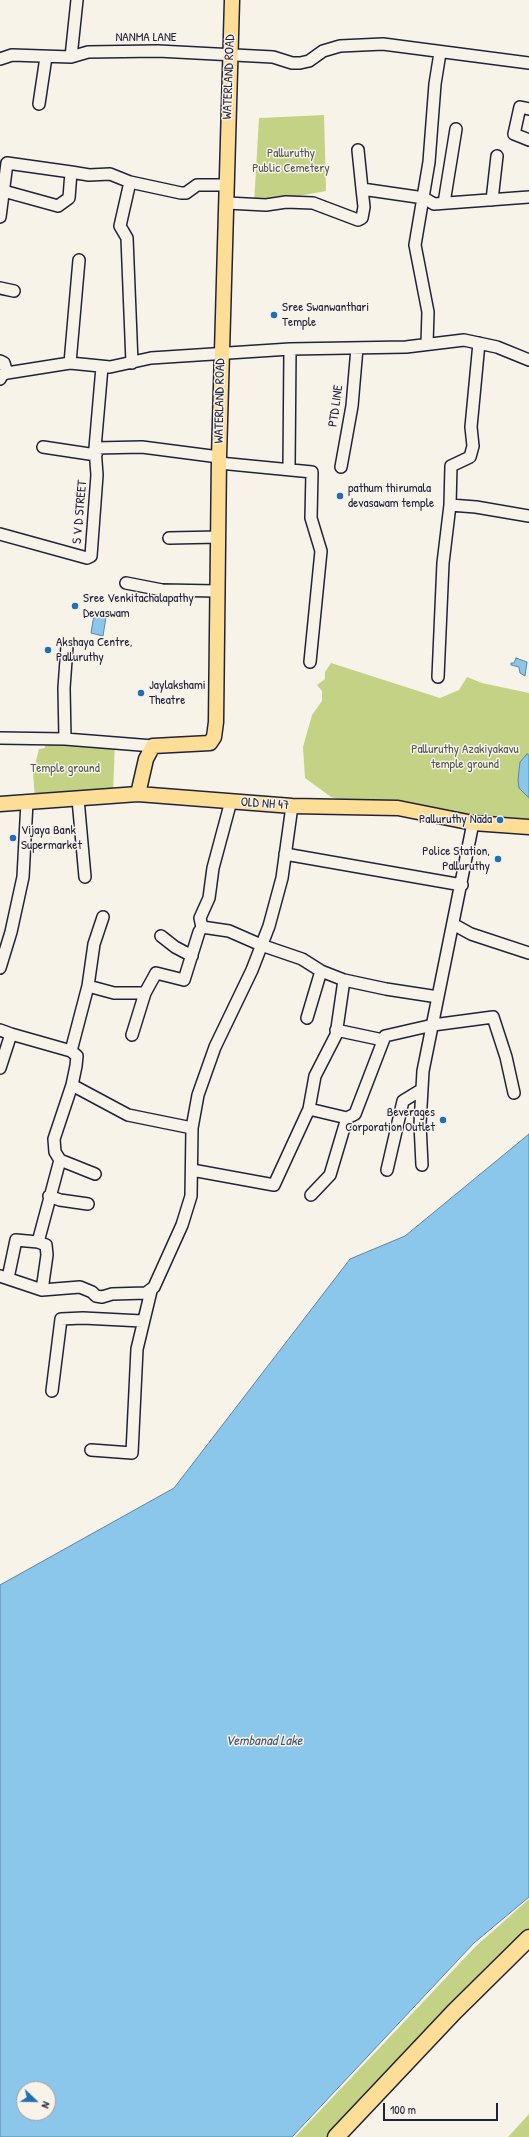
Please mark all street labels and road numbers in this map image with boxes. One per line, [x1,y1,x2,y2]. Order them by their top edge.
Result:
street label: NANMA LANE [115,30,177,46]
street label: WATERLAND ROAD [220,34,238,120]
street label: WATERLAND ROAD [211,358,229,444]
street label: PTD LINE [325,384,347,428]
street label: S V D STREET [69,479,91,545]
street label: OLD NH 47 [240,795,290,813]

